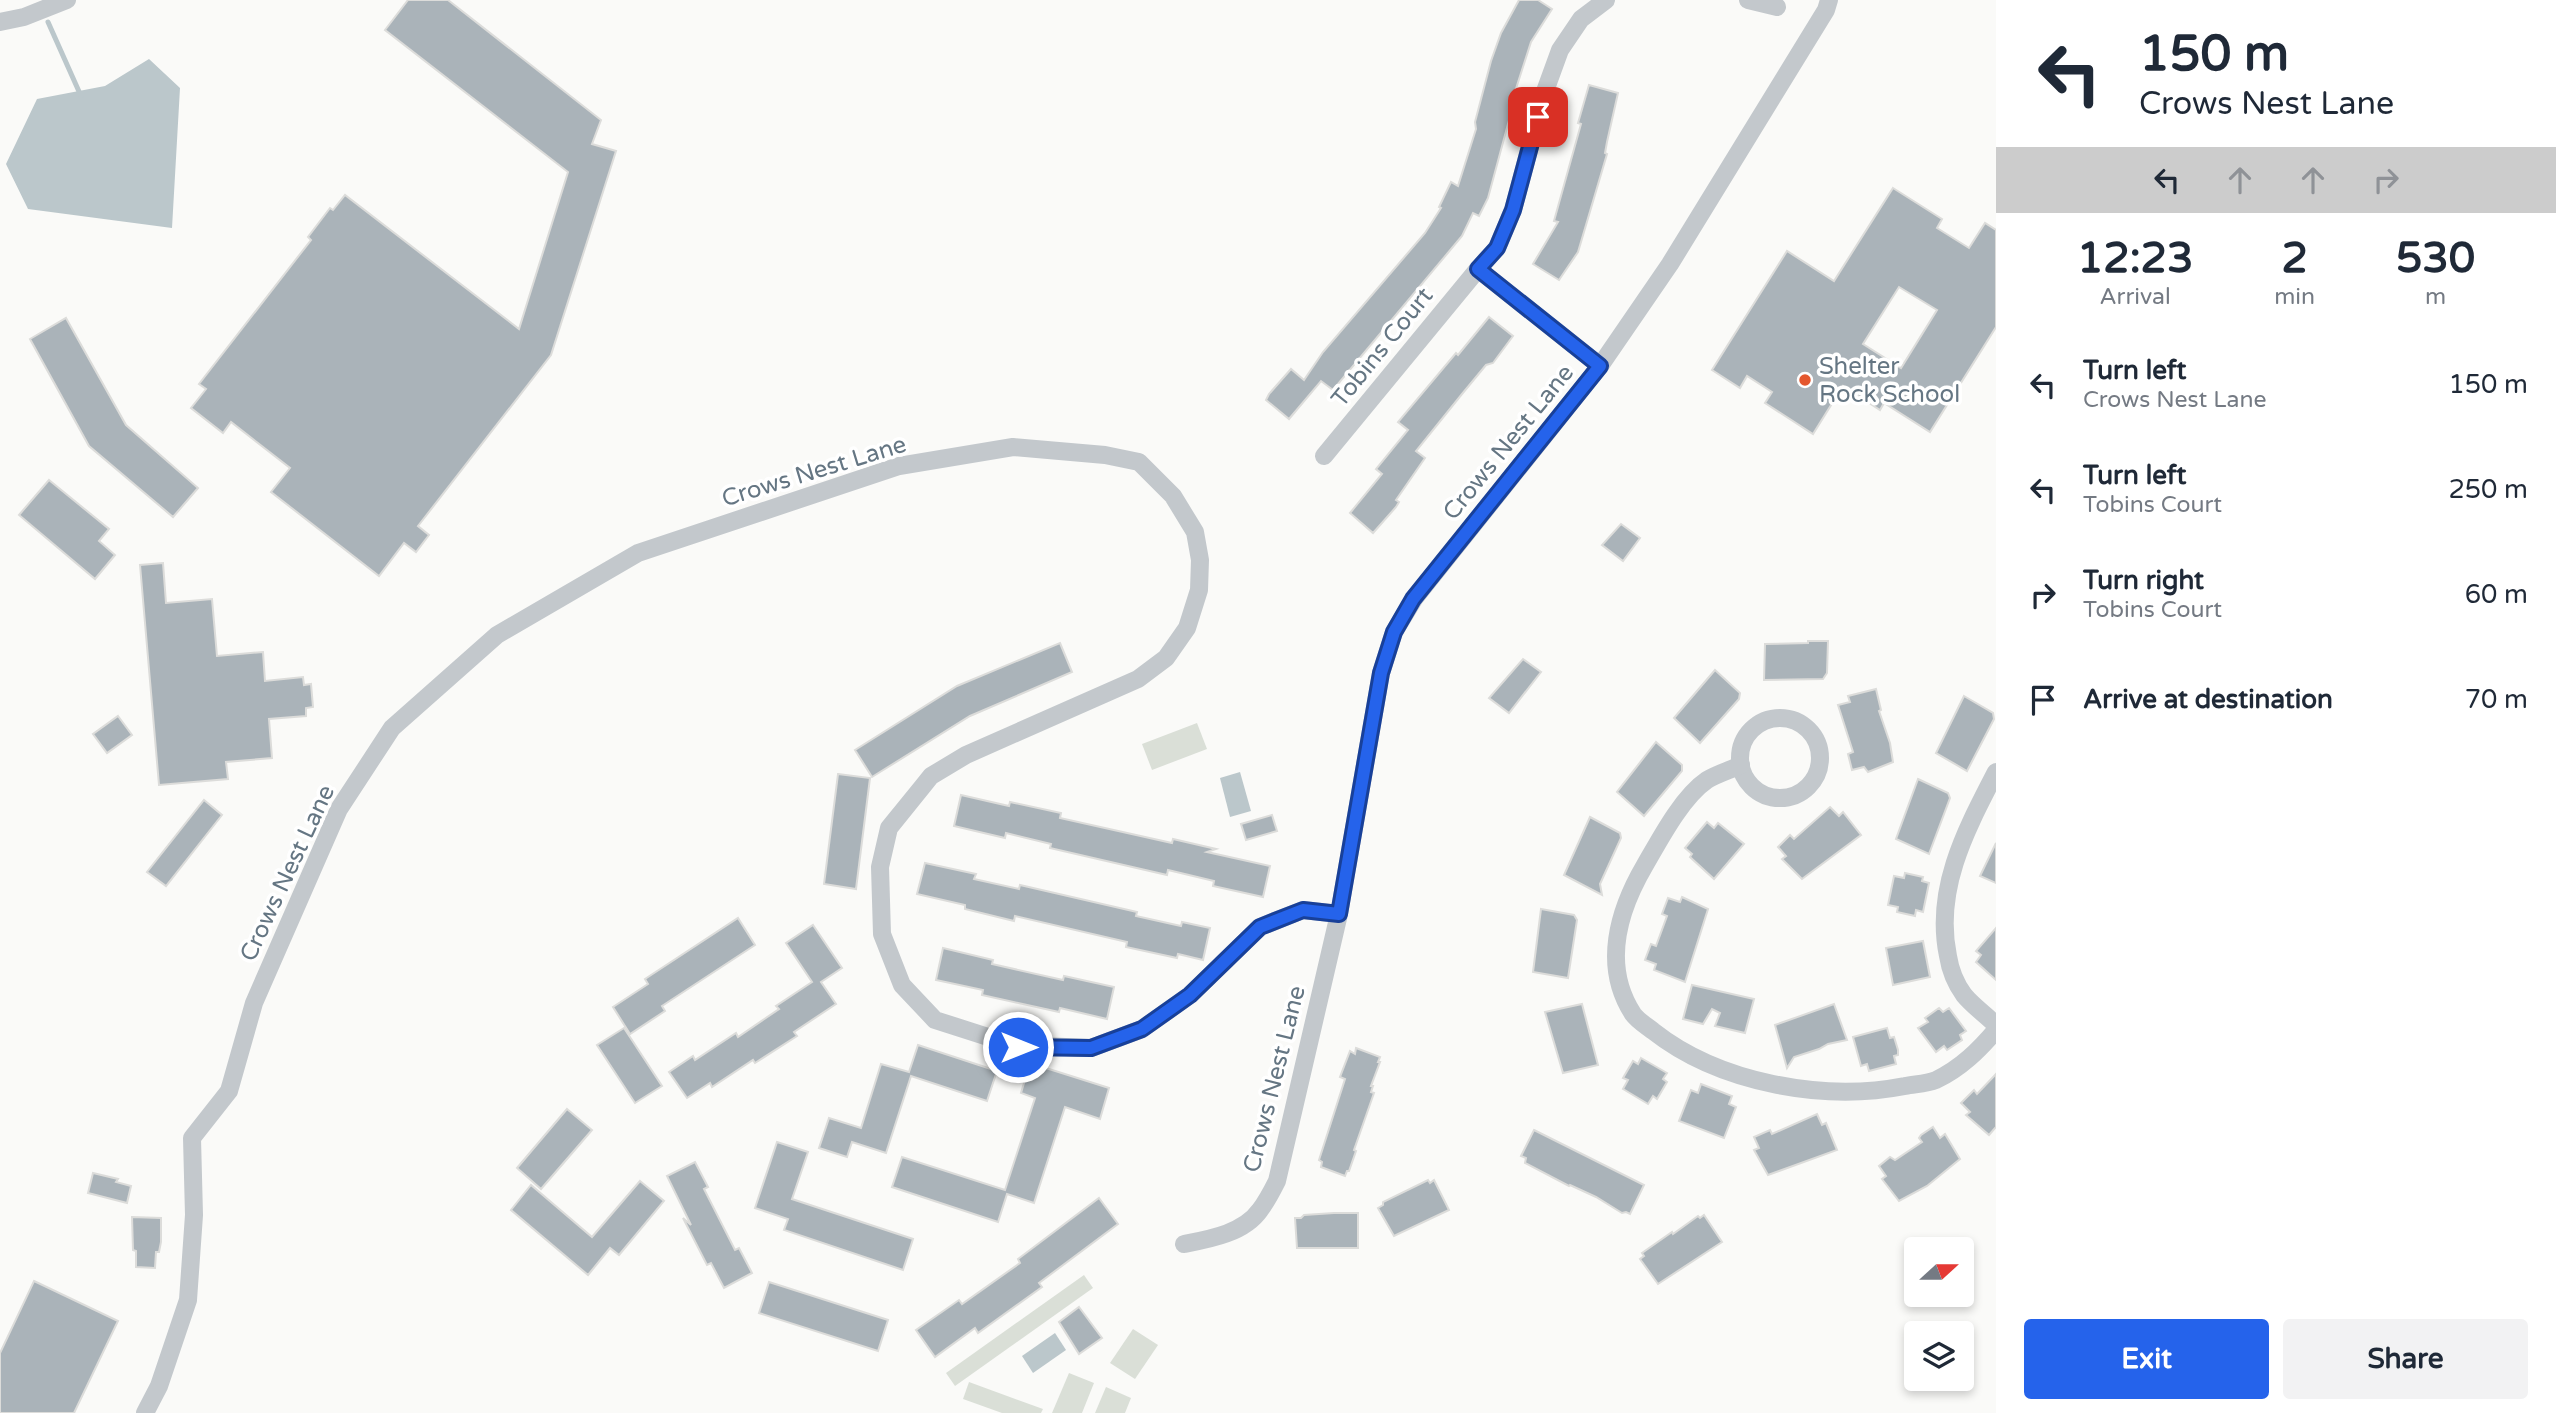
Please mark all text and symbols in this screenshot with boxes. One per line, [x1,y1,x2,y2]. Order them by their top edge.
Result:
text: 150 m [2139,25,2289,84]
icon: left [2024,28,2115,119]
text: Crows Nest Lane [2139,85,2394,123]
pin [1508,87,1568,147]
icon: arrive [1519,98,1557,136]
icon: left [2148,161,2186,199]
icon: ahead [2221,161,2259,199]
icon: ahead [2294,161,2332,199]
icon: right [2367,161,2405,199]
text: 12:23 [2077,233,2193,284]
text: 2 [2281,233,2308,284]
text: 530 [2396,233,2475,284]
street label: Tobins Court [1325,282,1439,413]
text: Arrival [2100,283,2171,311]
text: min [2274,283,2315,311]
text: m [2425,283,2446,311]
place label: Shelter Rock School [1819,352,1960,409]
text: Turn left [2083,355,2186,386]
street label: Crows Nest Lane [1437,359,1580,526]
icon: left [2024,366,2062,404]
text: 150 m [2448,369,2528,400]
marker: Shelter Rock School [1797,372,1813,388]
text: Crows Nest Lane [2083,386,2266,414]
street label: Crows Nest Lane [718,430,910,513]
text: Turn left [2083,460,2186,491]
icon: left [2024,471,2062,509]
text: 250 m [2448,474,2528,505]
text: Tobins Court [2083,491,2222,519]
text: Turn right [2083,565,2204,596]
icon: right [2024,576,2062,614]
text: 60 m [2465,579,2528,610]
text: Tobins Court [2083,596,2222,624]
icon: arrive [2024,681,2062,719]
text: Arrive at destination [2083,684,2333,715]
text: 70 m [2465,684,2528,715]
street label: Crows Nest Lane [234,780,341,966]
street label: Crows Nest Lane [1237,983,1312,1175]
position arrow [981,1010,1055,1084]
north arrow [1904,1237,1974,1307]
map controls [1904,1237,1974,1391]
button: Exit [2024,1319,2269,1399]
button: Share [2283,1319,2528,1399]
button: layers [1904,1321,1974,1391]

